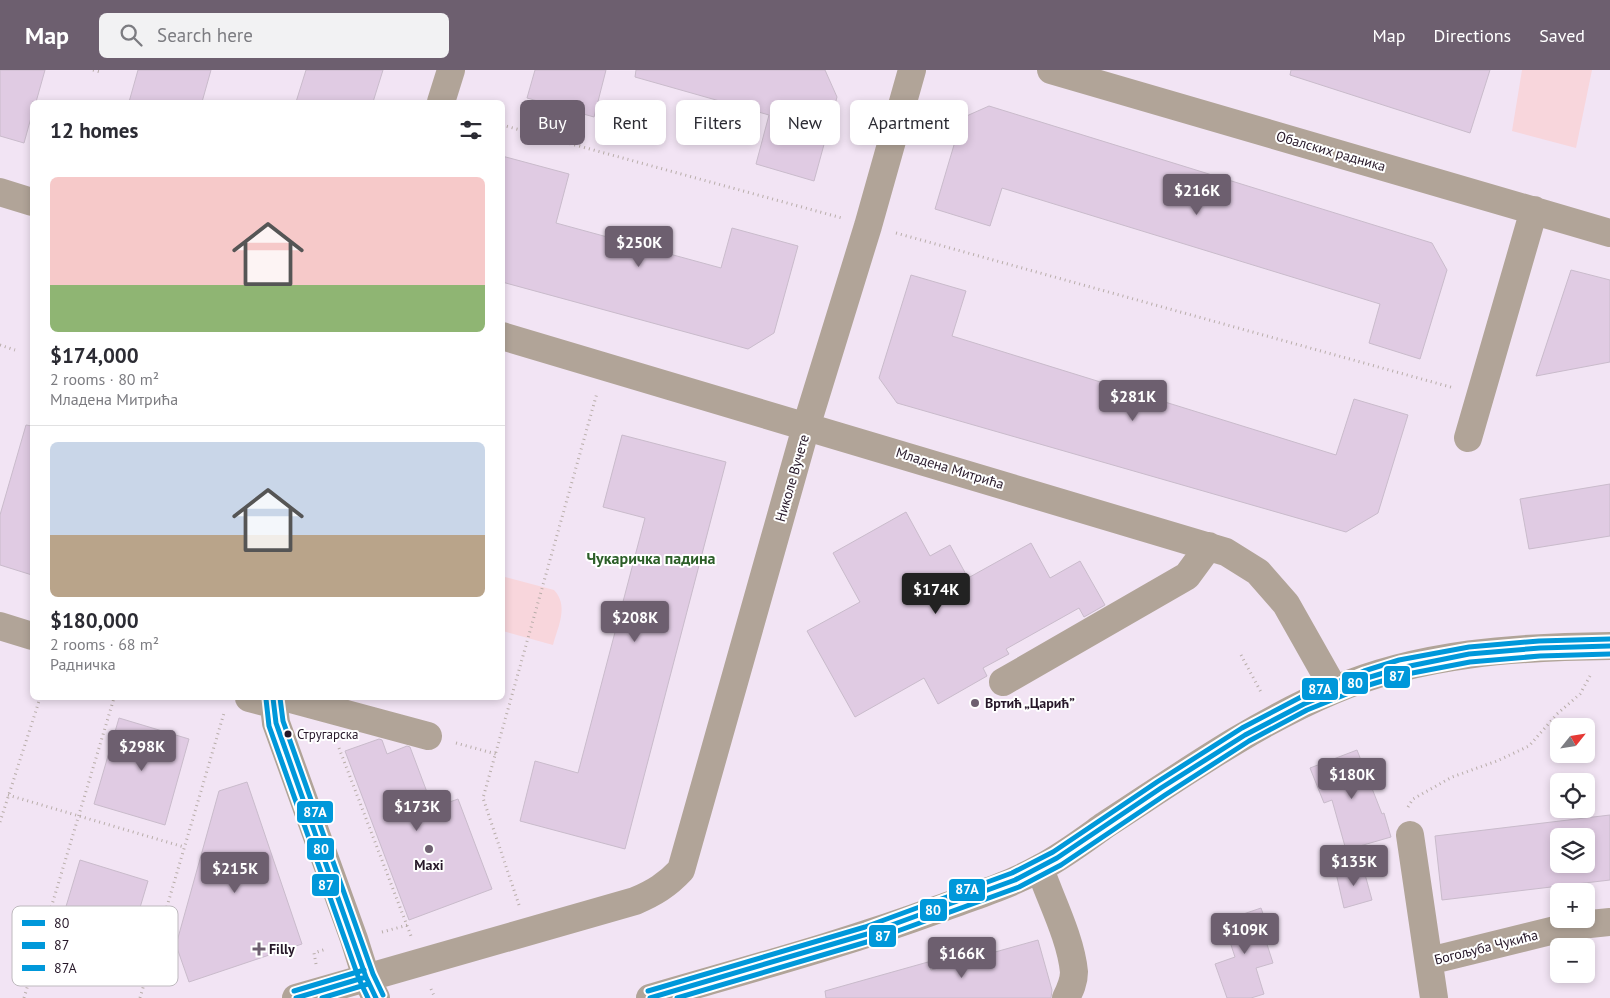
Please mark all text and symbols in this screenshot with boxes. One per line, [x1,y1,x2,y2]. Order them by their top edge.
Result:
search box [99,13,449,58]
text: Map [25,20,69,51]
icon: search [117,21,145,49]
text: Search here [157,23,253,47]
text: Map [1373,24,1405,47]
text: Directions [1433,24,1511,47]
text: Saved [1539,24,1585,47]
chip: Buy [520,100,585,145]
chip: Rent [595,100,666,145]
chip: Filters [676,100,760,145]
chip: New [770,100,840,145]
chip: Apartment [850,100,968,145]
icon: filters [457,116,485,144]
text: 12 homes [50,117,138,144]
street label: Обалских радника [1274,127,1388,175]
pin: $216K [1162,174,1232,216]
text: $216K [1174,180,1220,200]
icon: home [223,209,313,299]
pin: $250K [604,226,674,268]
text: $250K [616,232,662,252]
text: $174,000 [50,342,139,369]
text: 2 rooms · 80 m² [50,369,159,389]
pin: $281K [1098,380,1168,422]
text: $281K [1110,386,1156,406]
text: Младена Митрића [50,389,178,409]
street label: Николе Вучете [771,432,813,524]
street label: Младена Митрића [894,443,1006,493]
icon: home [223,475,313,565]
district label: Чукаричка падина [586,548,716,568]
pin: $174K [901,572,971,615]
text: $174K [913,579,959,599]
pin: $208K [600,600,670,643]
text: $180,000 [50,607,139,634]
text: $208K [612,607,658,627]
text: 2 rooms · 68 m² [50,634,159,654]
text: Радничка [50,654,116,674]
line badge: 87 [1383,665,1411,689]
text: 87 [1389,667,1405,685]
line badge: 80 [1341,671,1369,695]
text: 80 [1347,674,1363,692]
line badge: 87A [1301,677,1339,701]
text: 87A [1308,680,1332,698]
place label: Вртић „Царић” [985,694,1075,712]
marker: Вртић „Царић” [969,697,981,709]
north arrow [1550,718,1595,762]
map controls [1550,718,1595,983]
place label: Стругарска [297,726,359,743]
marker: Стругарска [283,729,293,739]
pin: $298K [107,730,177,772]
text: $298K [119,736,165,756]
pin: $180K [1317,758,1387,800]
text: $180K [1329,764,1375,784]
button: locate [1550,773,1595,818]
pin: $173K [382,790,452,832]
text: $173K [394,796,440,816]
line badge: 87A [296,800,334,824]
text: 87A [303,803,327,821]
button: layers [1550,828,1595,873]
line badge: 80 [306,837,335,861]
text: 80 [313,840,329,858]
marker: Maxi [423,843,435,855]
pin: $135K [1319,844,1389,887]
text: $135K [1331,851,1377,871]
pin: $215K [200,852,270,894]
place label: Maxi [414,856,444,874]
text: $215K [212,858,258,878]
line badge: 87 [311,873,340,897]
text: 87 [318,876,334,894]
line badge: 87A [948,878,986,902]
text: 87A [955,880,979,898]
button: + [1550,883,1595,928]
line badge: 80 [919,898,948,922]
text: 80 [925,901,941,919]
legend [12,906,178,986]
pin: $109K [1210,912,1280,955]
text: 80 [54,914,70,932]
text: $109K [1222,919,1268,939]
line badge: 87 [868,924,897,948]
street label: Богољуба Чукића [1432,925,1540,969]
text: 87 [875,927,891,945]
text: 87 [54,936,69,954]
pin: $166K [927,936,997,979]
button: − [1550,938,1595,983]
place label: Filly [269,940,295,958]
marker: Filly [253,943,265,955]
text: $166K [939,943,985,963]
text: 87A [54,959,77,977]

